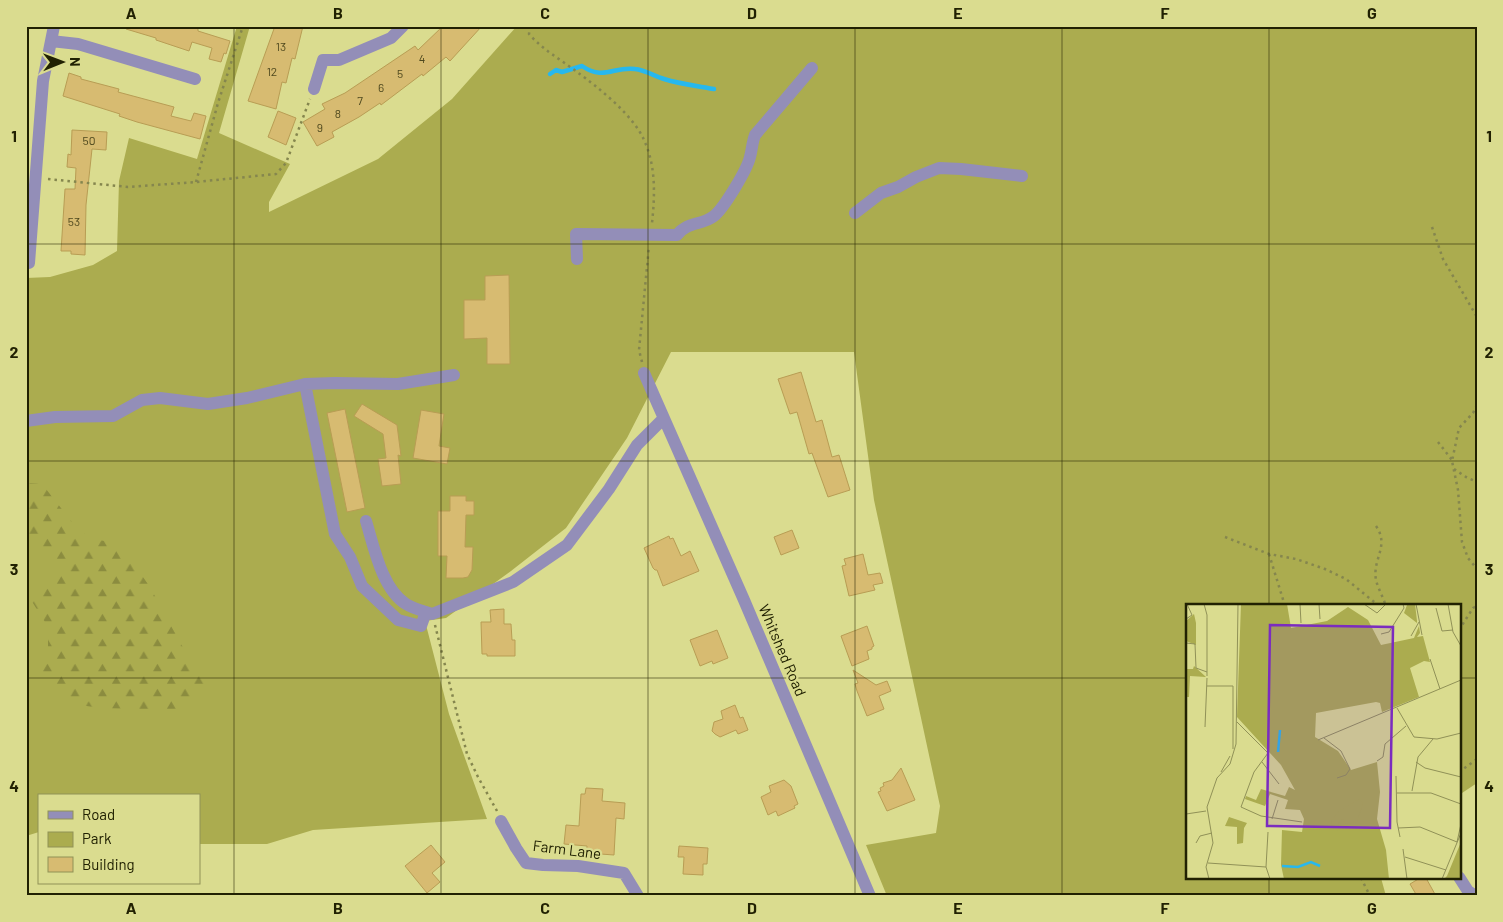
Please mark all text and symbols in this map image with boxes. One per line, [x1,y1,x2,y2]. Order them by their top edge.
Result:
text: A [126,3,137,22]
text: B [333,3,343,22]
text: C [540,3,550,22]
text: D [747,3,757,22]
text: E [953,3,963,22]
text: F [1161,3,1170,22]
text: G [1367,3,1377,22]
north arrow [38,38,88,88]
house number: 13 [276,39,286,53]
house number: 4 [419,51,425,65]
text: N [67,57,84,67]
house number: 12 [267,64,277,78]
house number: 5 [397,66,403,80]
house number: 6 [378,80,384,94]
house number: 7 [357,93,363,107]
house number: 8 [335,106,341,120]
house number: 9 [317,120,323,134]
text: 1 [11,126,17,145]
text: 1 [1486,126,1492,145]
house number: 50 [83,133,95,147]
house number: 53 [68,214,80,228]
text: 2 [10,342,19,361]
text: 2 [1485,342,1494,361]
text: 3 [10,559,18,578]
text: 3 [1485,559,1493,578]
street label: Whitshed Road [756,601,810,699]
inset map [1186,604,1460,880]
text: 4 [9,776,19,795]
text: 4 [1484,776,1494,795]
legend [38,794,200,884]
text: Road [82,805,115,823]
text: Park [82,829,112,847]
street label: Farm Lane [532,836,602,862]
text: Building [82,855,135,873]
text: A [126,898,137,917]
text: B [333,898,343,917]
text: C [540,898,550,917]
text: D [747,898,757,917]
text: E [953,898,963,917]
text: F [1161,898,1170,917]
text: G [1367,898,1377,917]

